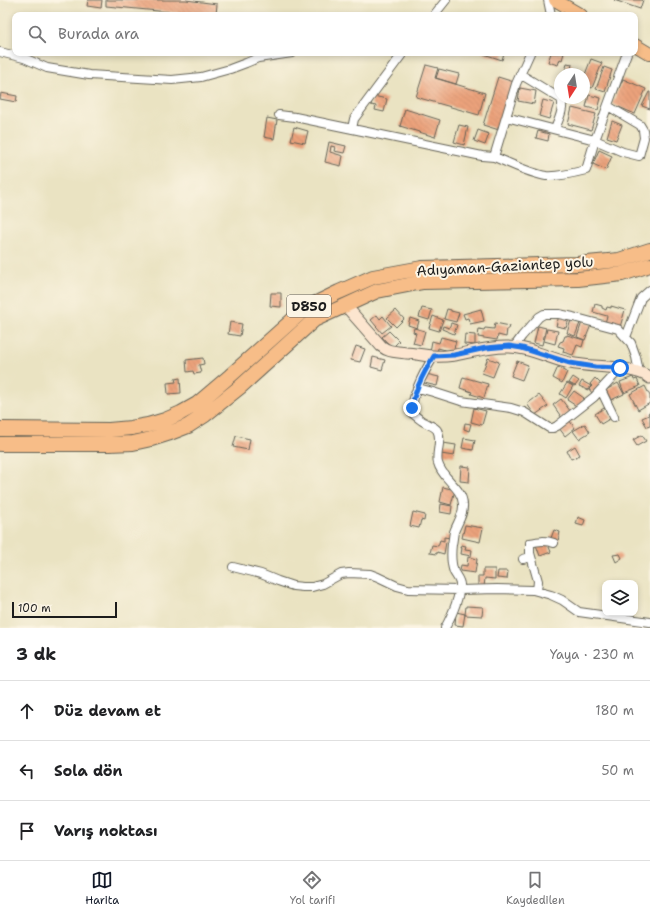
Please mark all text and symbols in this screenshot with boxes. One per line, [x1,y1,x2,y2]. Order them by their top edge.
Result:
search box [12,12,638,56]
icon: search [26,23,48,45]
text: Burada ara [58,24,139,44]
north arrow [554,68,590,104]
street label: Adıyaman-Gaziantep yolu [416,252,594,280]
road number: D850 [287,295,331,317]
route start [611,359,629,377]
route end [403,399,421,417]
map controls [602,580,638,616]
button: layers [602,580,638,616]
scale bar [12,600,117,619]
text: 100 m [18,601,51,616]
text: 3 dk [16,643,56,665]
text: Yaya · 230 m [550,646,634,663]
icon: ahead [16,700,38,722]
text: Düz devam et [54,701,161,721]
text: 180 m [595,702,634,719]
icon: left [16,760,38,782]
text: Sola dön [54,761,123,781]
text: 50 m [601,762,634,779]
icon: arrive [16,820,38,842]
text: Varış noktası [54,821,158,841]
tab: Harita [85,869,119,908]
tab: Yol tarifi [290,869,335,908]
tab: Kaydedilen [506,869,565,908]

